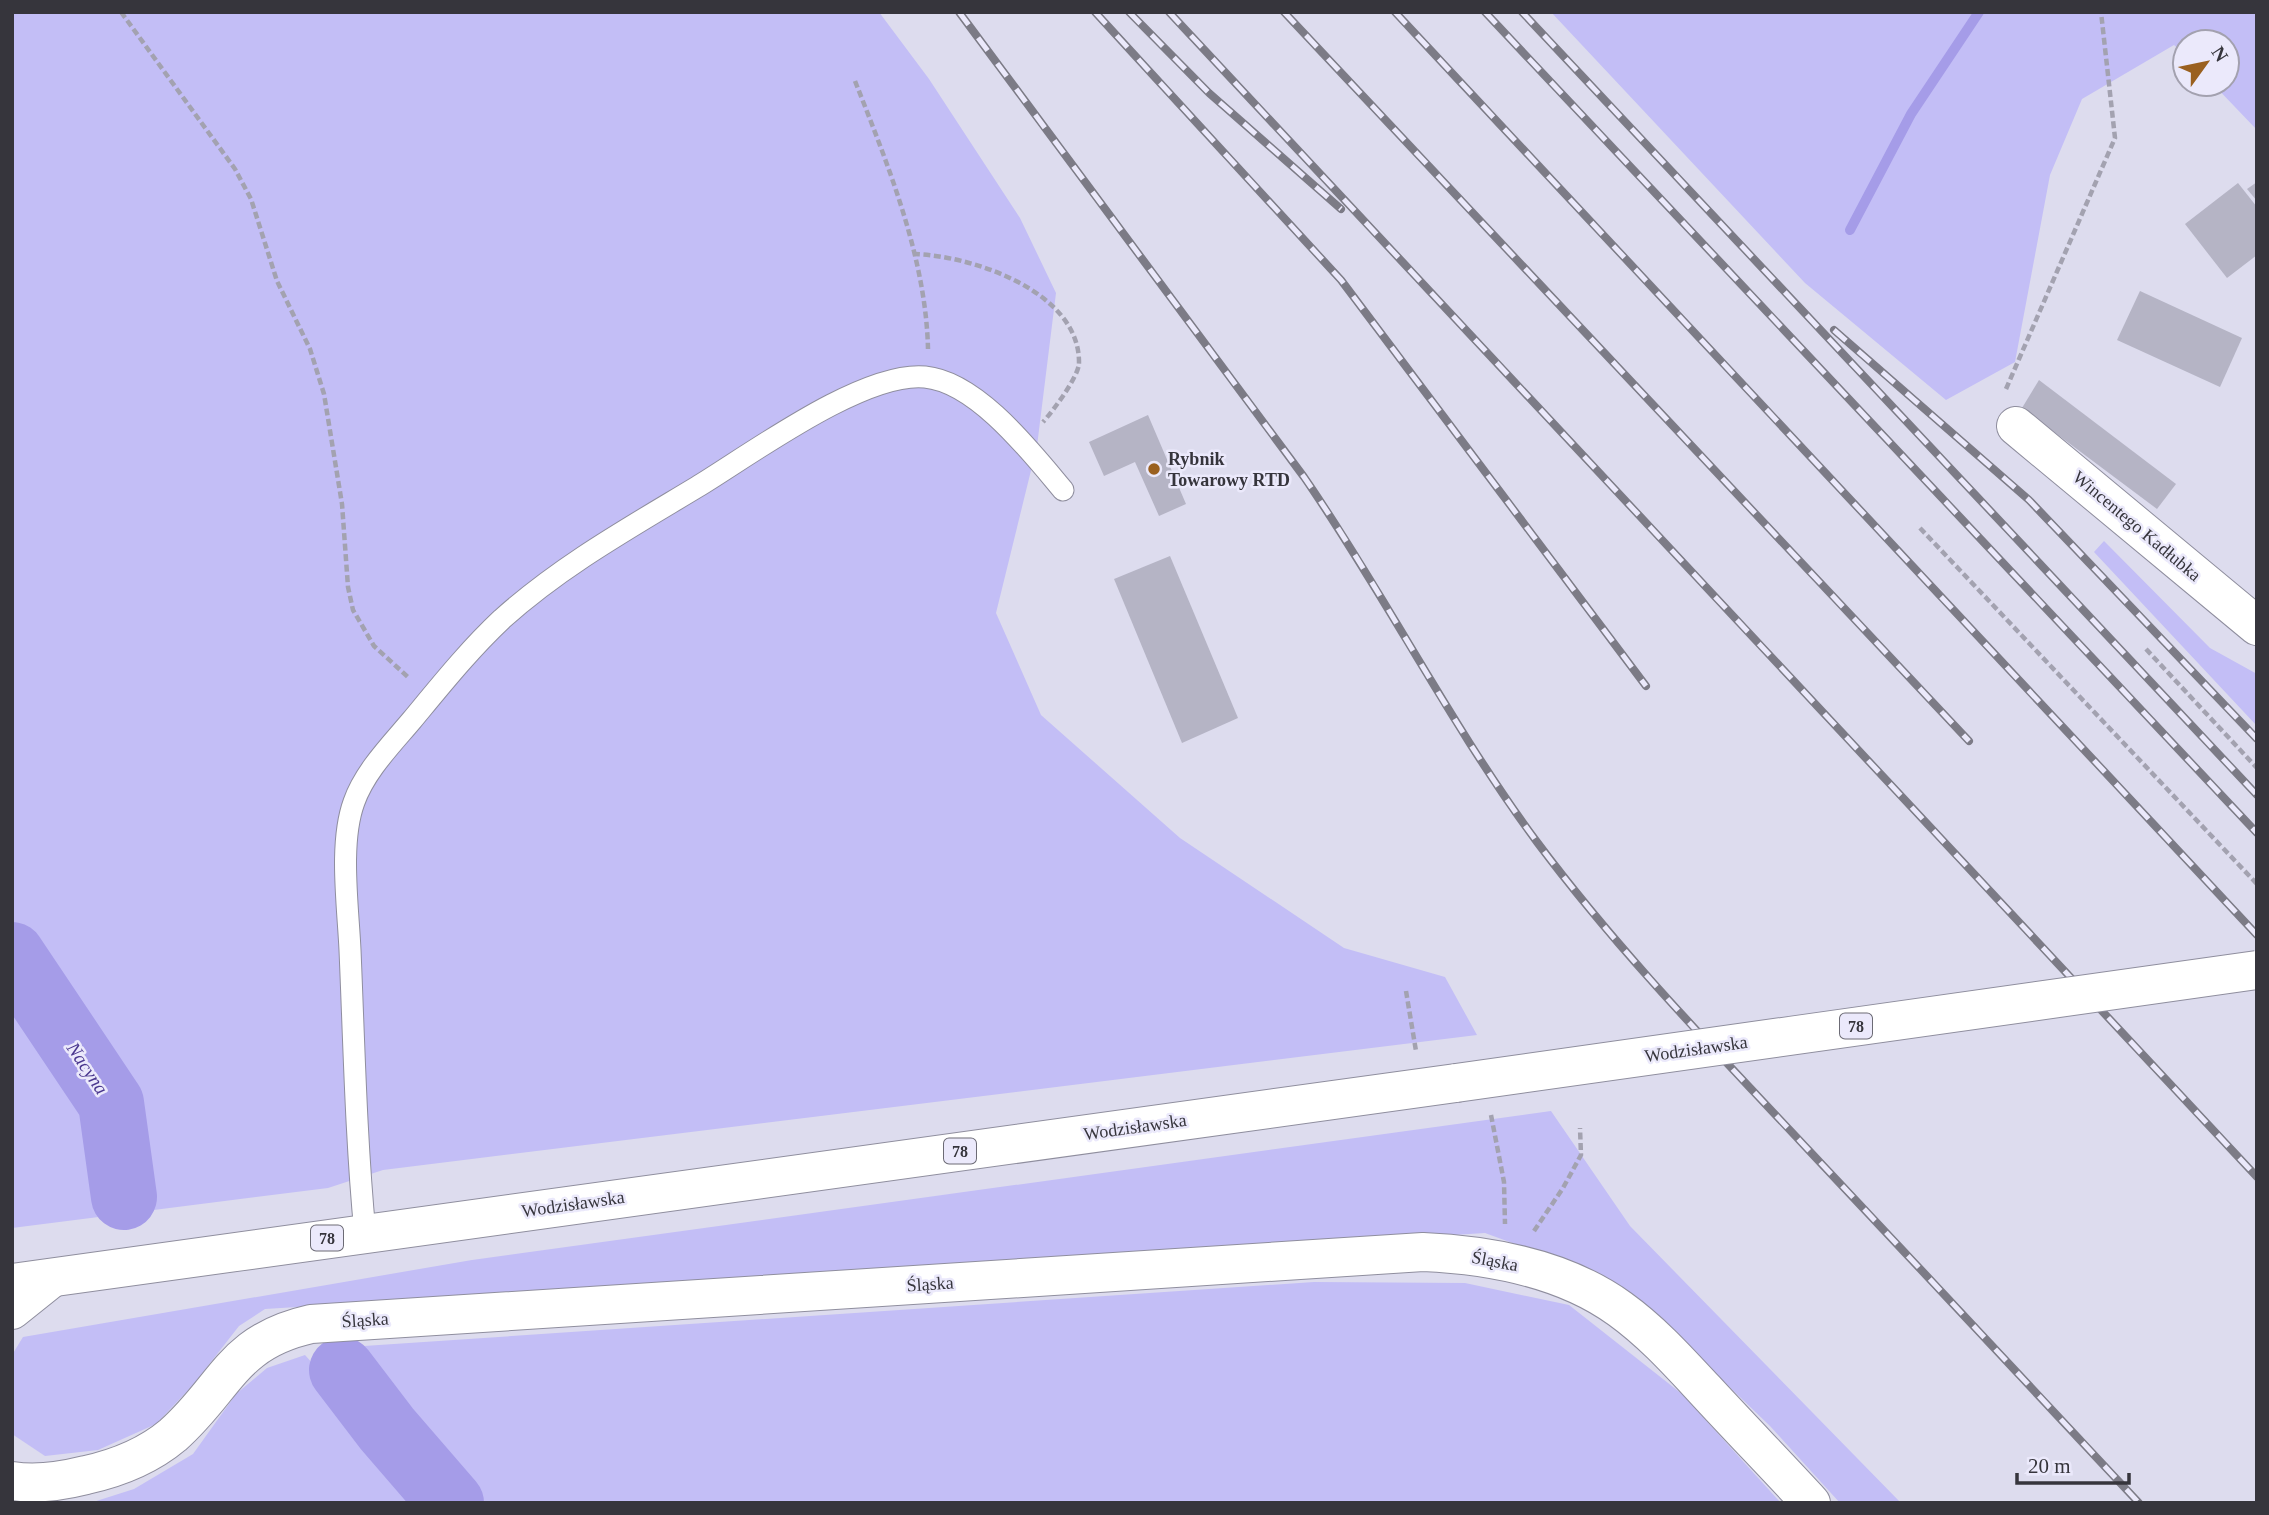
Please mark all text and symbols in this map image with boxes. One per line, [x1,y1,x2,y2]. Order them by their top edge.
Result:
north arrow [2171,28,2241,98]
text: N [2207,43,2233,66]
place label: Rybnik Towarowy RTD [1168,449,1290,490]
marker: Rybnik Towarowy RTD [1146,461,1162,477]
street label: Wincentego Kadłubka [2069,467,2205,585]
road number: 78 [1840,1014,1872,1038]
street label: Wodzisławska [1643,1032,1749,1066]
water label: Nacyna [62,1038,113,1098]
street label: Wodzisławska [1082,1110,1188,1144]
road number: 78 [944,1138,976,1163]
street label: Wodzisławska [520,1187,626,1221]
road number: 78 [311,1226,343,1250]
street label: Śląska [1470,1246,1520,1275]
street label: Śląska [906,1271,954,1296]
street label: Śląska [341,1307,389,1332]
scale bar [2017,1442,2129,1486]
text: 20 m [2028,1454,2071,1478]

